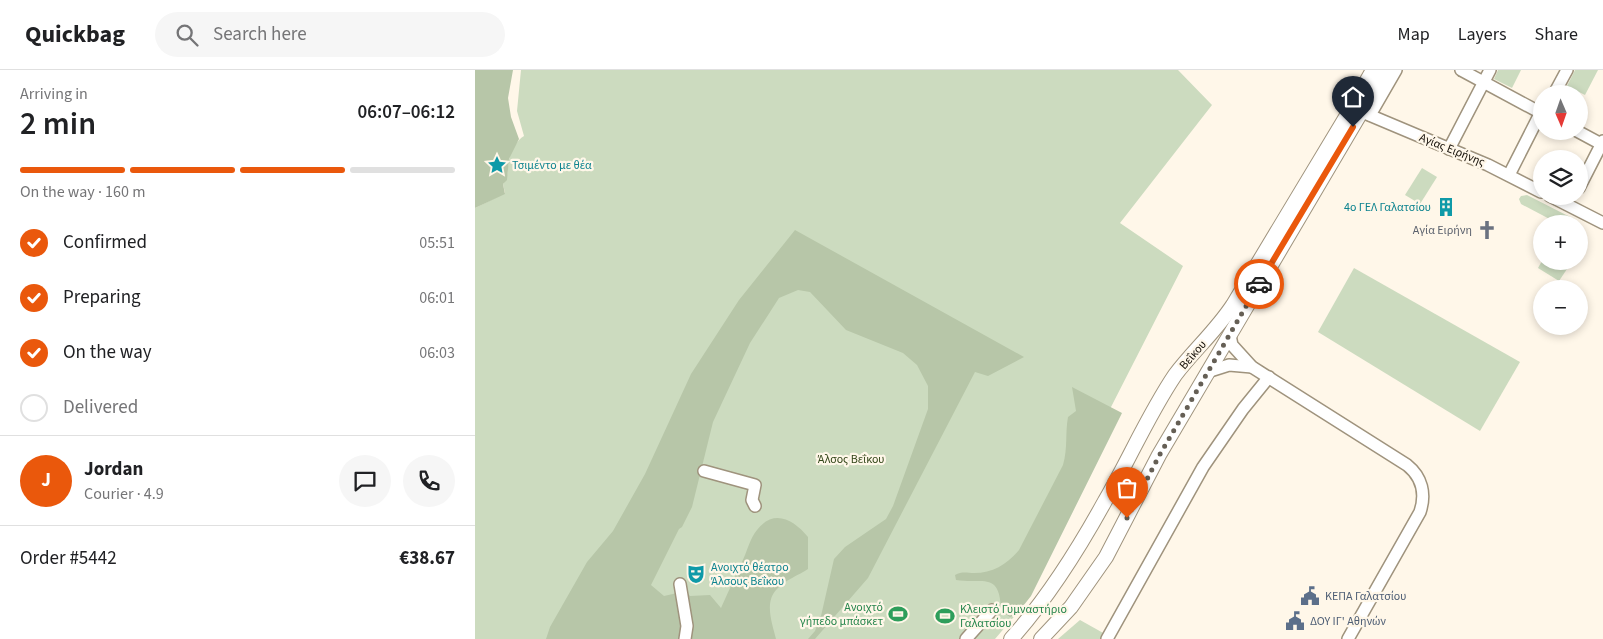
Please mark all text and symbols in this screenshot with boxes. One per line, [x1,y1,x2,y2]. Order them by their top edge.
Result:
search box [155,12,505,57]
text: Quickbag [25,17,125,52]
icon: search [173,21,201,49]
text: Search here [213,21,307,48]
text: Map [1398,22,1430,47]
text: Layers [1458,22,1507,47]
text: Share [1535,22,1578,47]
pin [1332,76,1374,127]
text: Arriving in [20,83,88,105]
icon: home [1339,83,1367,111]
north arrow [1533,85,1587,140]
map controls [1533,85,1588,335]
text: 06:07–06:12 [357,99,455,126]
text: 2 min [20,101,96,147]
street label: Αγίας Ειρήνης [1417,129,1487,171]
button: layers [1533,150,1588,205]
place icon: Τσιμέντο με θέα [486,154,508,176]
place label: Τσιμέντο με θέα [512,157,592,174]
text: On the way · 160 m [20,181,145,203]
building icon: 4ο ΓΕΛ Γαλατσίου [1435,196,1457,218]
place label: 4ο ΓΕΛ Γαλατσίου [1344,199,1431,216]
button: + [1533,215,1588,270]
church icon: Αγία Ειρήνη [1476,219,1498,241]
place label: Αγία Ειρήνη [1413,222,1472,239]
icon: check [20,229,48,257]
text: Confirmed [63,229,147,256]
text: 05:51 [419,232,455,254]
courier [1234,259,1284,309]
icon: car [1245,270,1273,298]
button: − [1533,280,1588,335]
icon: check [20,284,48,312]
text: Preparing [63,284,141,311]
text: 06:01 [419,287,455,309]
street label: Βεΐκου [1175,337,1211,373]
icon: check [20,339,48,367]
text: On the way [63,339,152,366]
text: 06:03 [419,342,455,364]
text: Delivered [63,394,138,421]
park label: Άλσος Βεΐκου [818,451,884,468]
button: chat [339,455,391,507]
button: phone [403,455,455,507]
text: Jordan [84,456,143,483]
text: J [41,467,51,494]
pin [1106,467,1148,518]
icon: bag [1113,474,1141,502]
text: Courier · 4.9 [84,483,164,505]
text: Order #5442 [20,545,117,572]
text: €38.67 [399,545,455,572]
place label: Ανοιχτό θέατρο Άλσους Βεΐκου [711,559,789,590]
theatre icon: Ανοιχτό θέατρο Άλσους Βεΐκου [685,563,707,585]
public building icon: ΚΕΠΑ Γαλατσίου [1299,585,1321,607]
place label: ΚΕΠΑ Γαλατσίου [1325,588,1406,605]
place label: Ανοιχτό γήπεδο μπάσκετ [800,599,883,630]
place label: Κλειστό Γυμναστήριο Γαλατσίου [960,601,1067,632]
sports icon: Ανοιχτό γήπεδο μπάσκετ [887,603,909,625]
sports icon: Κλειστό Γυμναστήριο Γαλατσίου [934,605,956,627]
public building icon: ΔΟΥ ΙΓ' Αθηνών [1284,610,1306,632]
place label: ΔΟΥ ΙΓ' Αθηνών [1310,613,1386,630]

